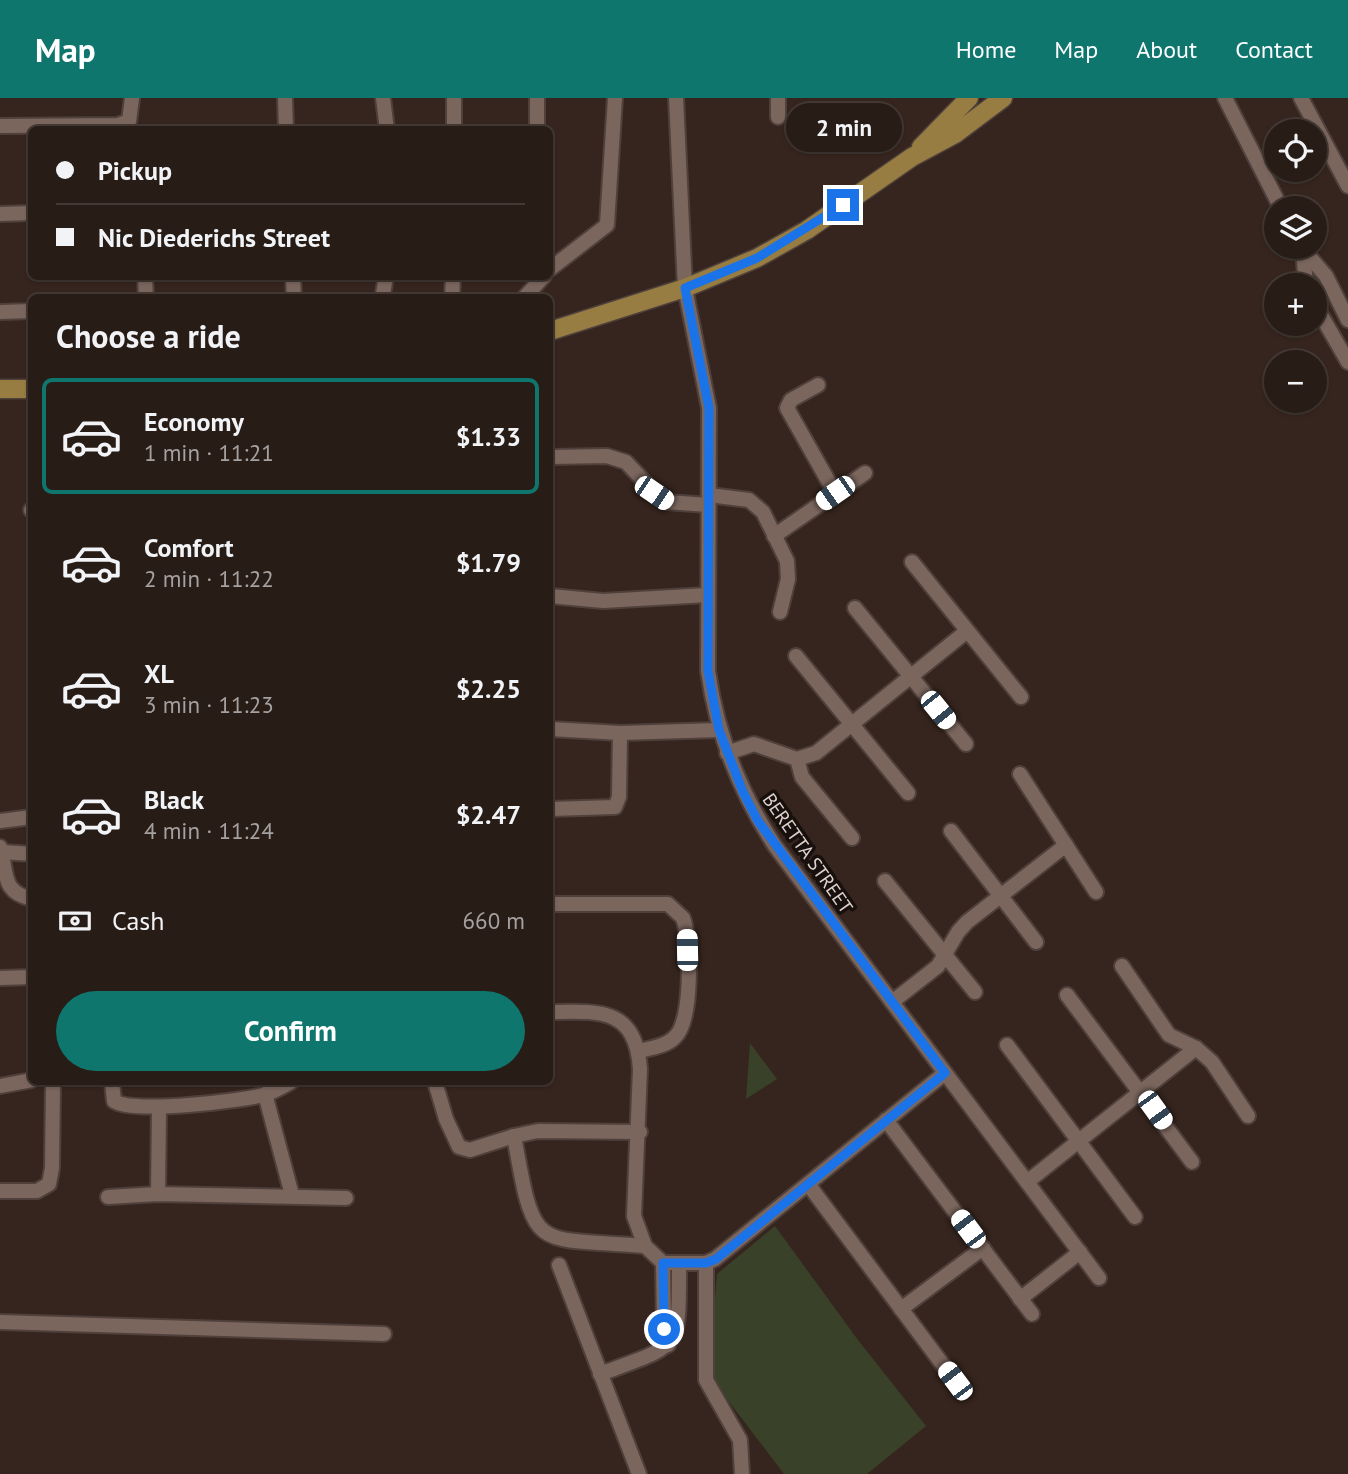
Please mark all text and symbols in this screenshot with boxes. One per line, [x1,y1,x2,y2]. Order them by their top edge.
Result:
text: Map [35,28,96,71]
text: Home [956,34,1016,65]
text: Map [1054,34,1098,65]
text: About [1136,34,1197,65]
text: Contact [1235,34,1313,65]
callout: 2 min [785,104,901,153]
text: 2 min [816,113,872,142]
map controls [1264,119,1327,413]
button: locate [1264,119,1327,182]
text: Pickup [98,154,172,187]
route end [827,189,859,221]
button: layers [1264,196,1327,259]
text: Nic Diederichs Street [98,221,330,254]
button: + [1264,273,1327,336]
text: Choose a ride [56,315,241,357]
button: − [1264,350,1327,413]
icon: car [60,405,123,468]
text: Economy [144,405,244,438]
text: $1.33 [456,420,521,453]
text: 1 min · 11:21 [144,438,274,467]
car [812,472,859,514]
car [631,473,678,513]
icon: car [60,531,123,594]
text: Comfort [144,531,234,564]
text: $1.79 [456,546,521,579]
text: 2 min · 11:22 [144,564,274,593]
icon: car [60,657,123,720]
text: XL [144,657,174,690]
text: $2.25 [456,672,521,705]
car [917,687,960,733]
text: 3 min · 11:23 [144,690,274,719]
icon: car [60,783,123,846]
text: Black [144,783,204,816]
street label: BERETTA STREET [758,788,859,918]
text: $2.47 [456,798,521,831]
text: 4 min · 11:24 [144,816,274,845]
icon: cash [56,902,94,940]
text: Cash [112,904,164,937]
text: 660 m [463,906,525,935]
car [677,929,698,971]
button: Confirm [56,991,525,1071]
car [1135,1087,1176,1133]
car [947,1206,990,1252]
route start [648,1313,680,1345]
car [934,1358,977,1404]

